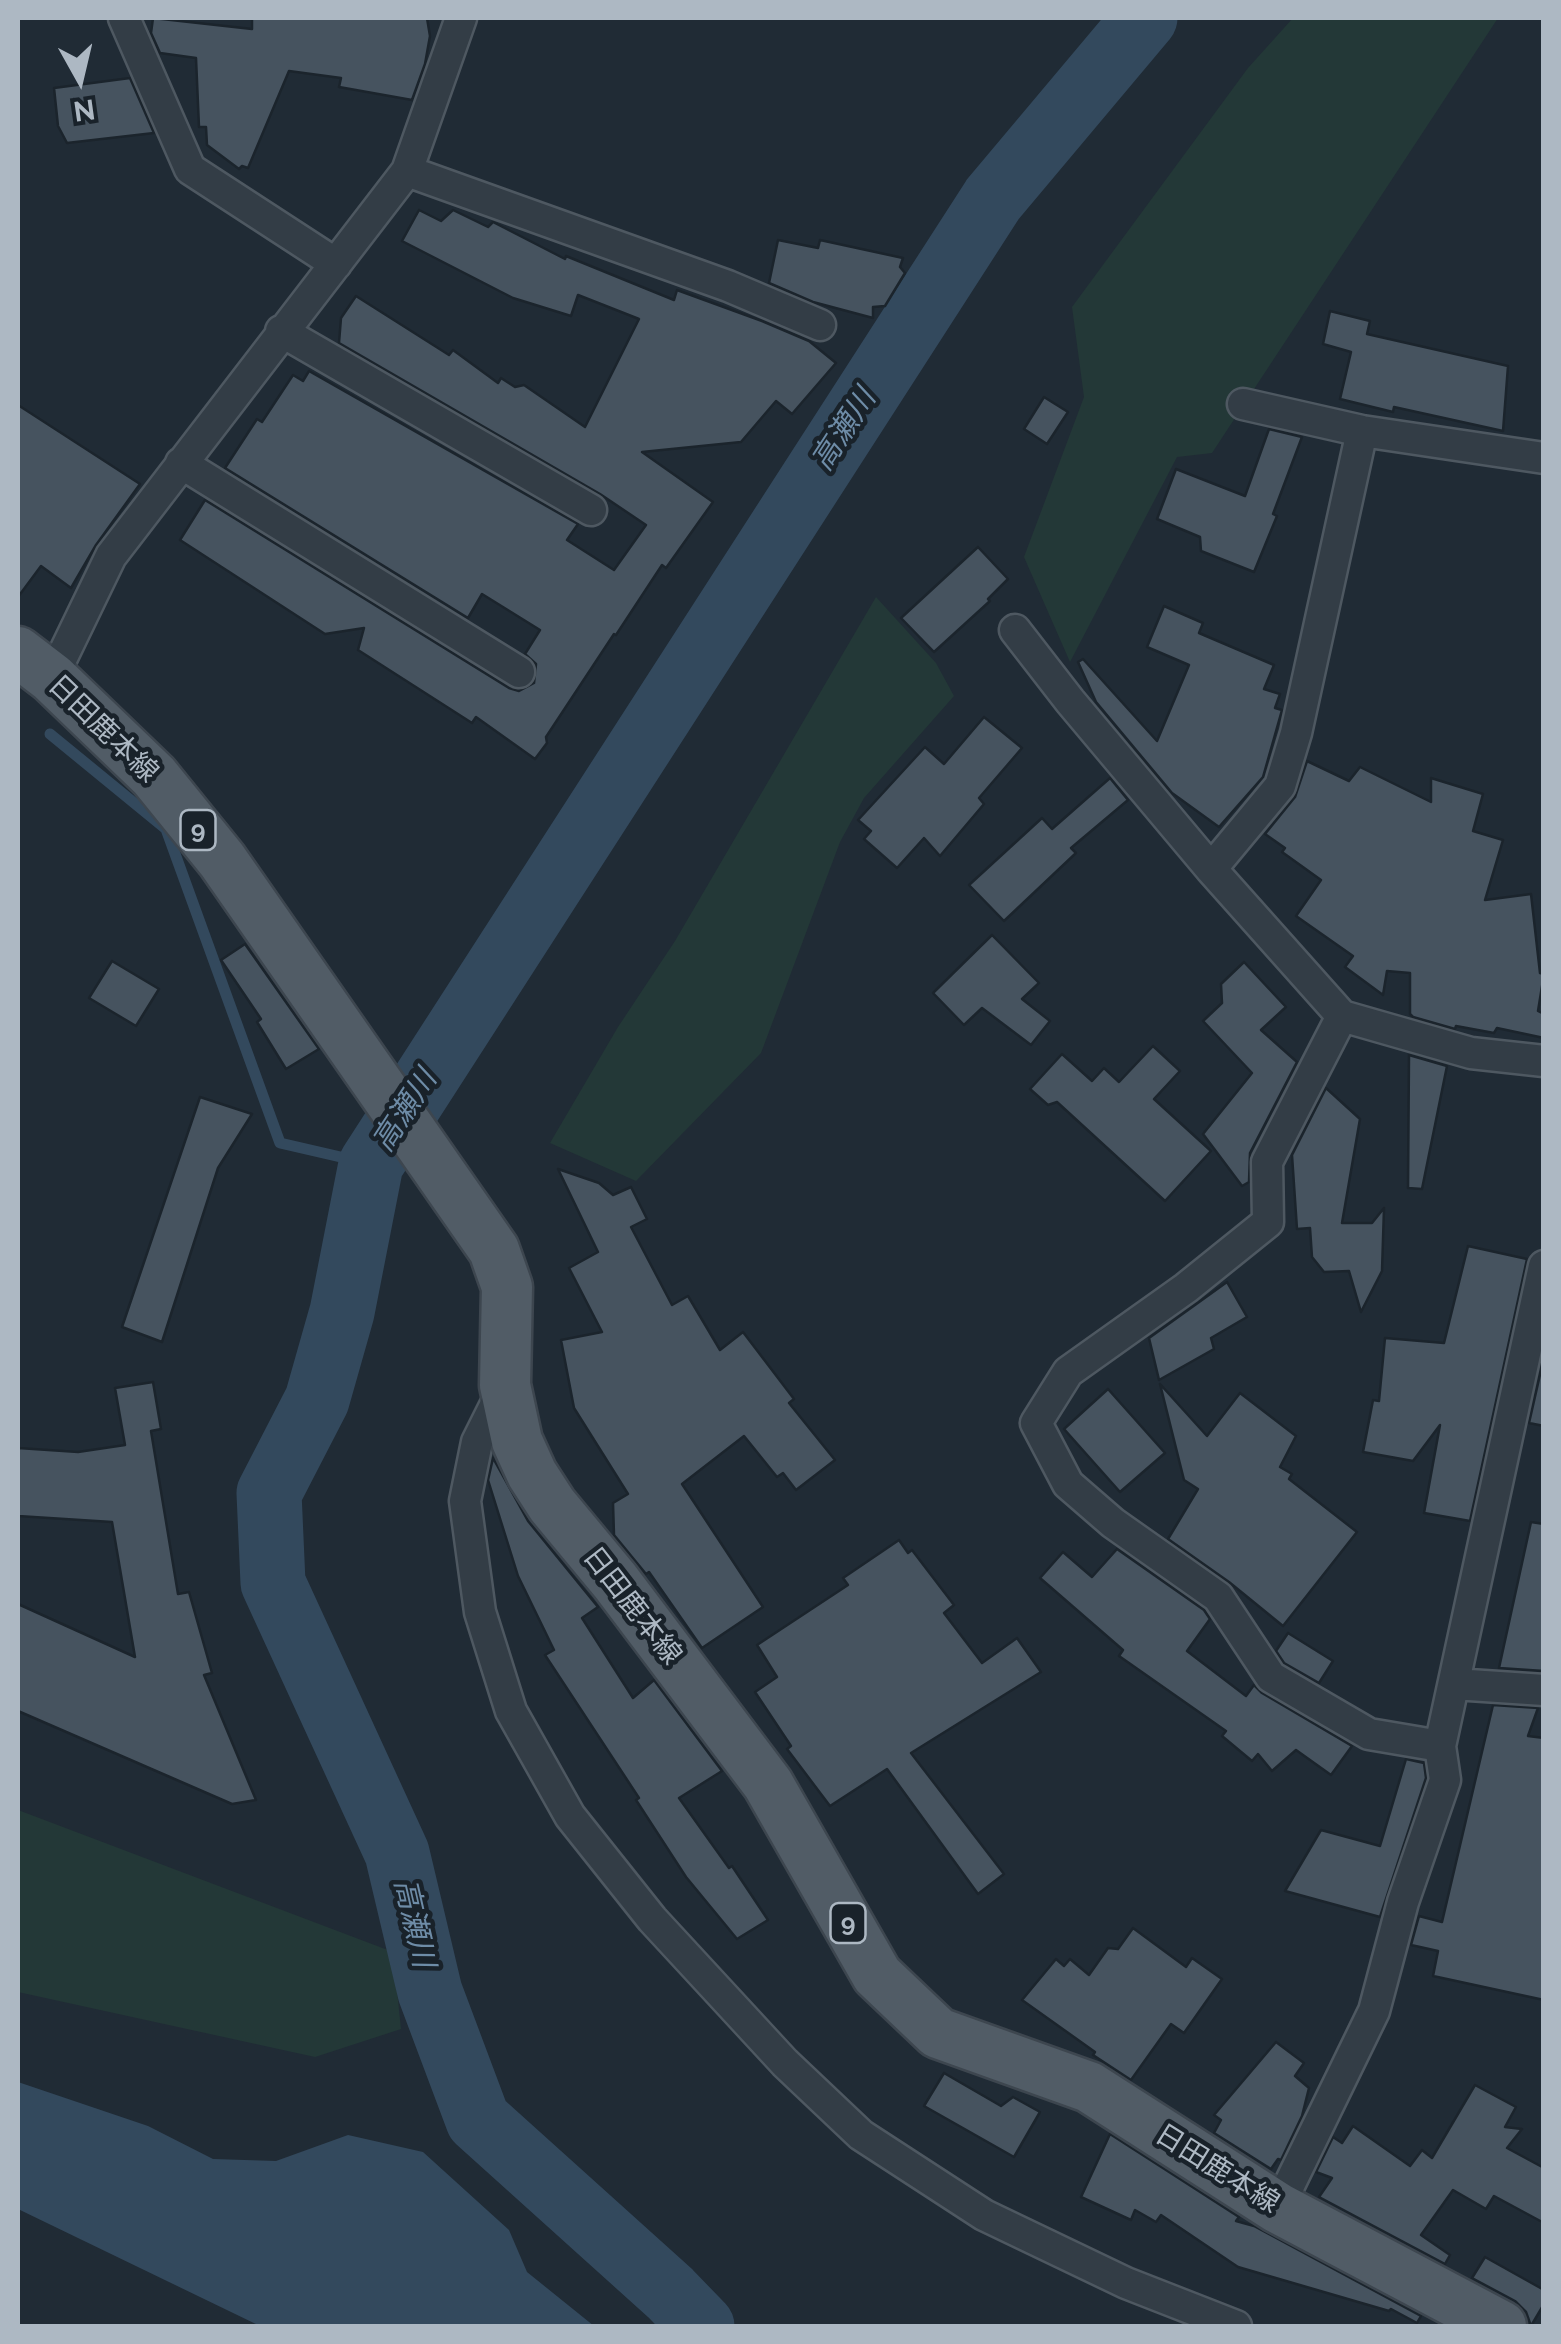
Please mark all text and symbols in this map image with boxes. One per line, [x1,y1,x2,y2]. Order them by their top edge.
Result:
north arrow [30,30,130,130]
text: N [71,92,97,128]
water label: 高瀬川 [804,382,884,478]
street label: 日田鹿本線 [41,668,165,790]
road number: 9 [180,810,216,850]
water label: 高瀬川 [365,1063,445,1159]
street label: 日田鹿本線 [576,1540,688,1672]
water label: 高瀬川 [386,1875,442,1971]
road number: 9 [830,1903,866,1943]
street label: 日田鹿本線 [1149,2118,1285,2220]

